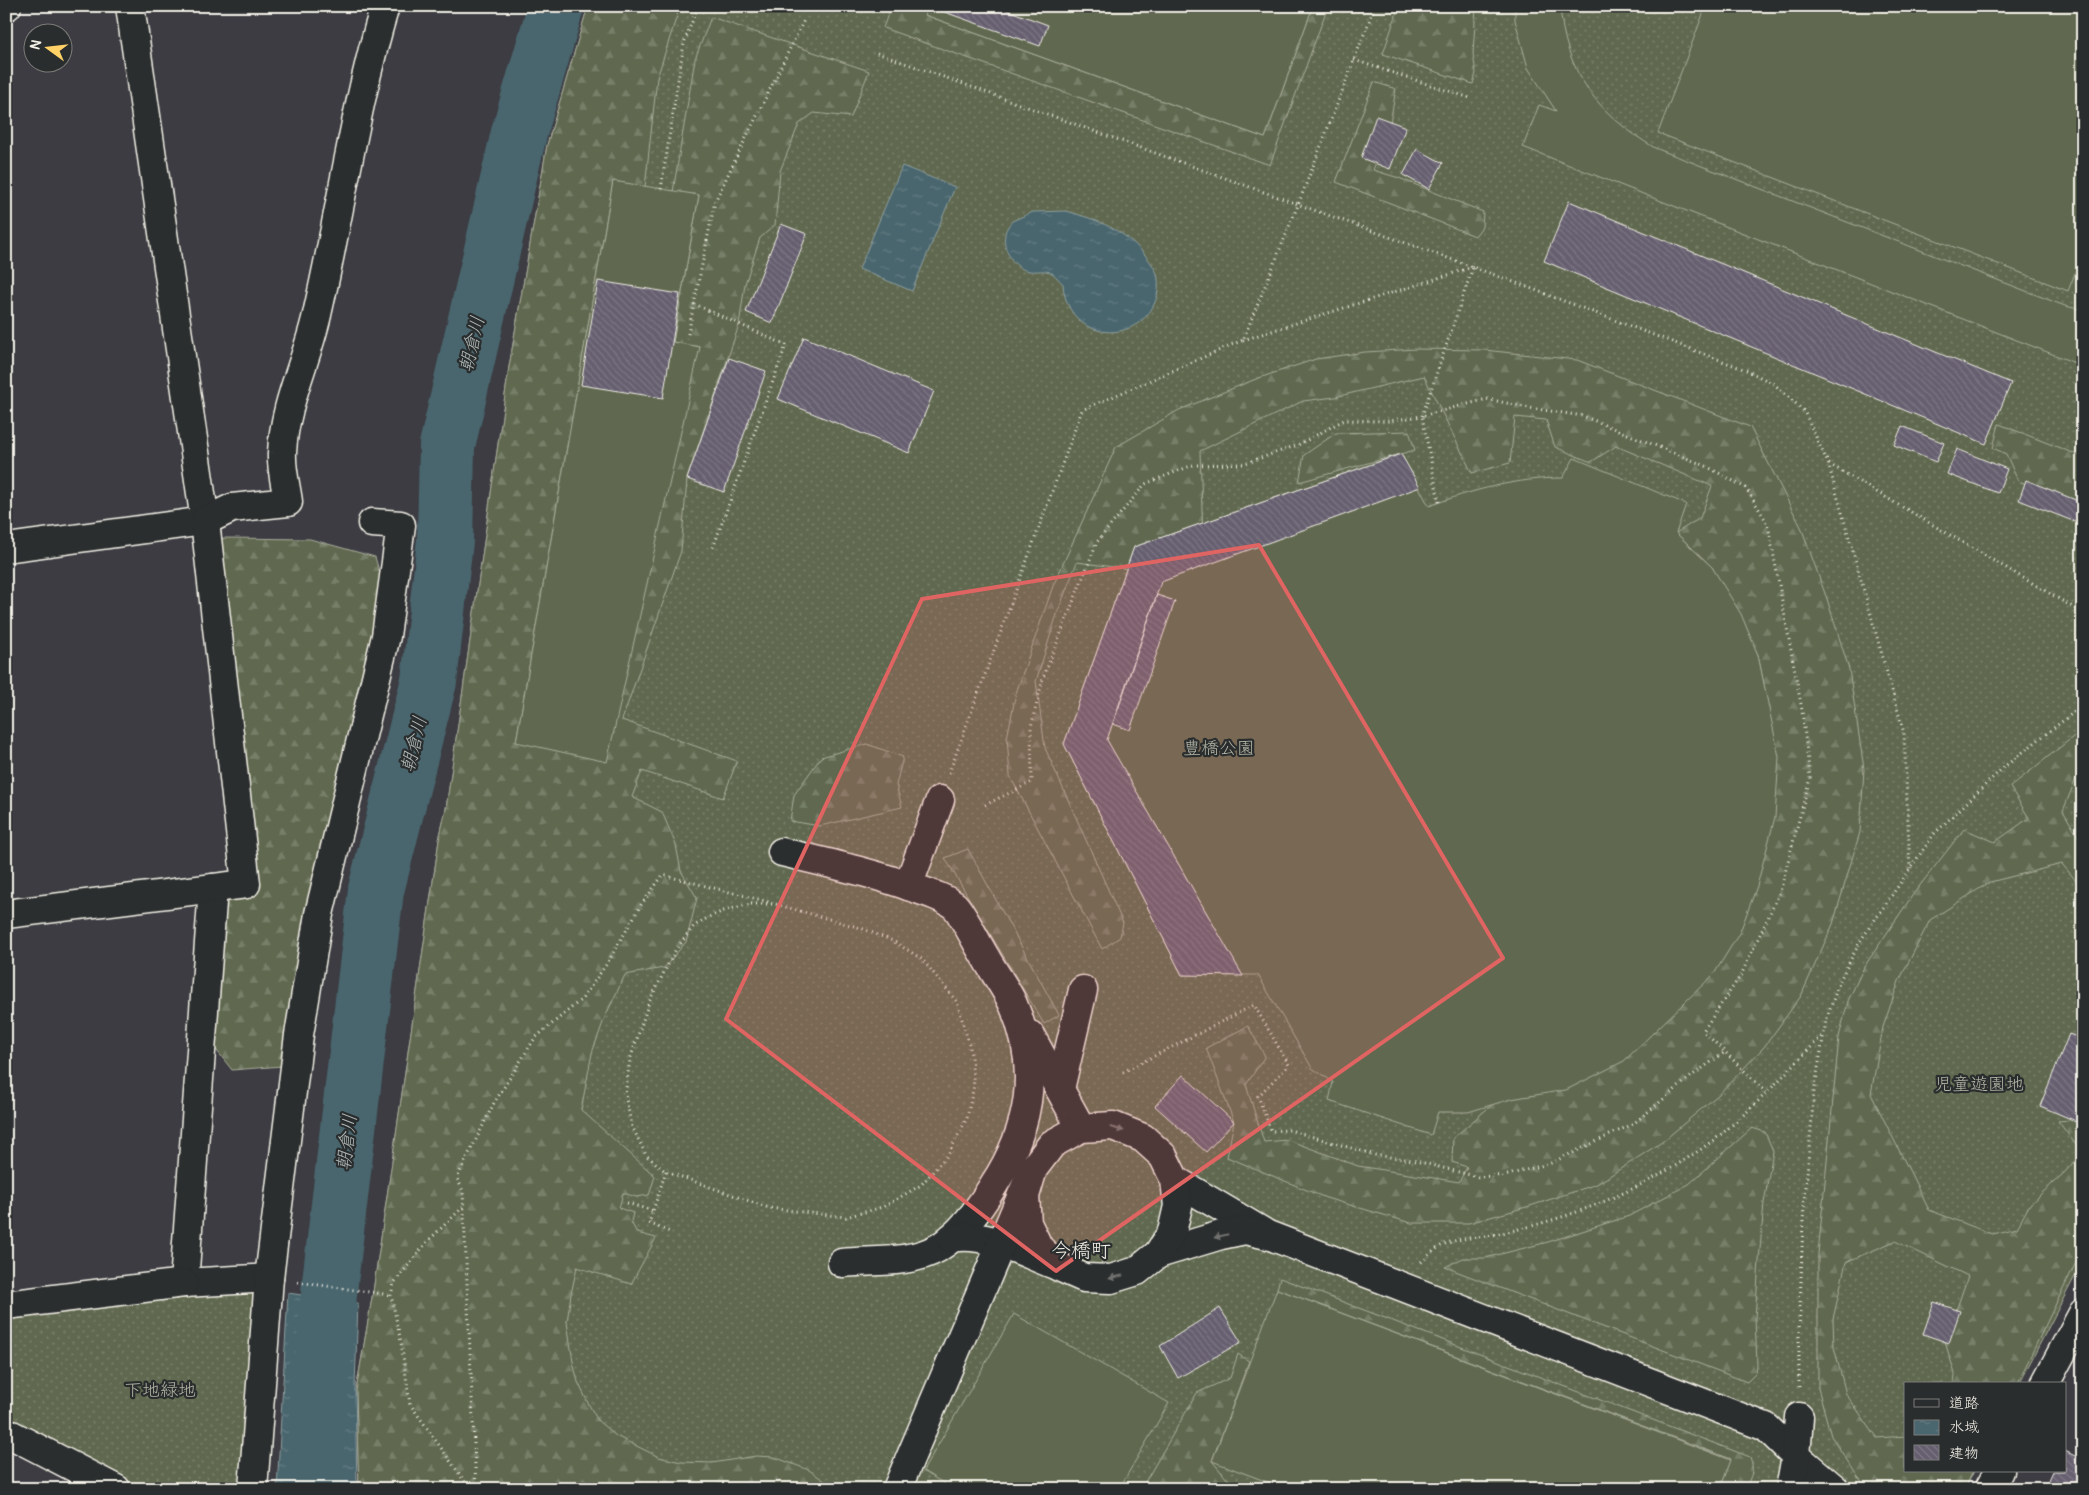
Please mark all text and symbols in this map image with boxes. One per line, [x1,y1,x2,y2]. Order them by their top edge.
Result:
north arrow [22,22,72,72]
text: N [26,38,45,52]
water label: 朝倉川 [454,314,490,375]
water label: 朝倉川 [395,714,433,775]
park label: 豊橋公園 [1183,737,1255,760]
park label: 児童遊園地 [1934,1073,2024,1096]
water label: 朝倉川 [332,1112,362,1172]
one-way arrow [1109,1125,1125,1133]
one-way arrow [1213,1232,1228,1240]
district label: 今橋町 [1051,1238,1111,1263]
one-way arrow [1109,1273,1124,1281]
park label: 下地緑地 [124,1379,196,1402]
legend [1904,1382,2066,1472]
text: 道路 [1949,1394,1979,1413]
text: 水域 [1949,1418,1979,1437]
text: 建物 [1949,1444,1979,1463]

